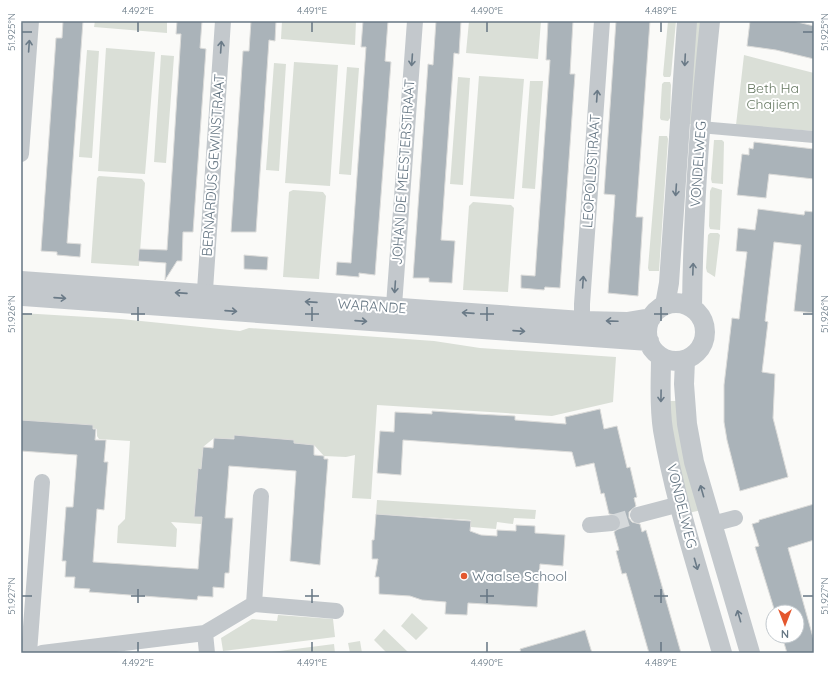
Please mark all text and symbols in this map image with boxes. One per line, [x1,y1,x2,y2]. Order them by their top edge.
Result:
text: 4.492°E [122,4,154,17]
text: 4.491°E [297,4,327,17]
text: 4.490°E [471,4,504,17]
text: 4.489°E [645,4,677,17]
text: 51.925°N [5,13,18,51]
text: 51.925°N [818,13,831,51]
one-way arrow [26,40,33,53]
one-way arrow [218,41,225,54]
one-way arrow [408,53,415,66]
one-way arrow [681,53,688,66]
street label: BERNARDUS GEWINSTRAAT [198,73,228,257]
street label: JOHAN DE MEESTERSTRAAT [388,78,418,266]
park label: Beth Ha Chajiem [746,79,800,113]
one-way arrow [593,90,600,103]
street label: LEOPOLDSTRAAT [578,113,604,229]
street label: VONDELWEG [686,120,710,208]
one-way arrow [673,183,680,196]
one-way arrow [689,263,697,276]
one-way arrow [580,276,587,289]
one-way arrow [391,280,398,293]
one-way arrow [175,289,188,296]
text: 51.926°N [5,295,18,333]
one-way arrow [53,295,66,302]
street label: WARANDE [337,295,407,317]
text: 51.926°N [818,295,831,333]
one-way arrow [305,299,318,306]
one-way arrow [224,308,237,315]
one-way arrow [462,310,475,317]
one-way arrow [354,317,367,324]
one-way arrow [606,318,619,325]
one-way arrow [512,328,525,335]
one-way arrow [657,389,665,402]
street label: VONDELWEG [663,462,701,550]
one-way arrow [698,485,705,498]
one-way arrow [693,557,700,570]
place label: Waalse School [472,567,567,585]
marker: Waalse School [459,571,469,581]
text: 51.927°N [5,577,18,615]
text: 51.927°N [818,577,831,615]
north arrow [765,604,805,644]
one-way arrow [735,609,742,622]
text: N [781,627,789,641]
text: 4.492°E [122,656,154,669]
text: 4.491°E [297,656,327,669]
text: 4.490°E [471,656,504,669]
text: 4.489°E [645,656,677,669]

